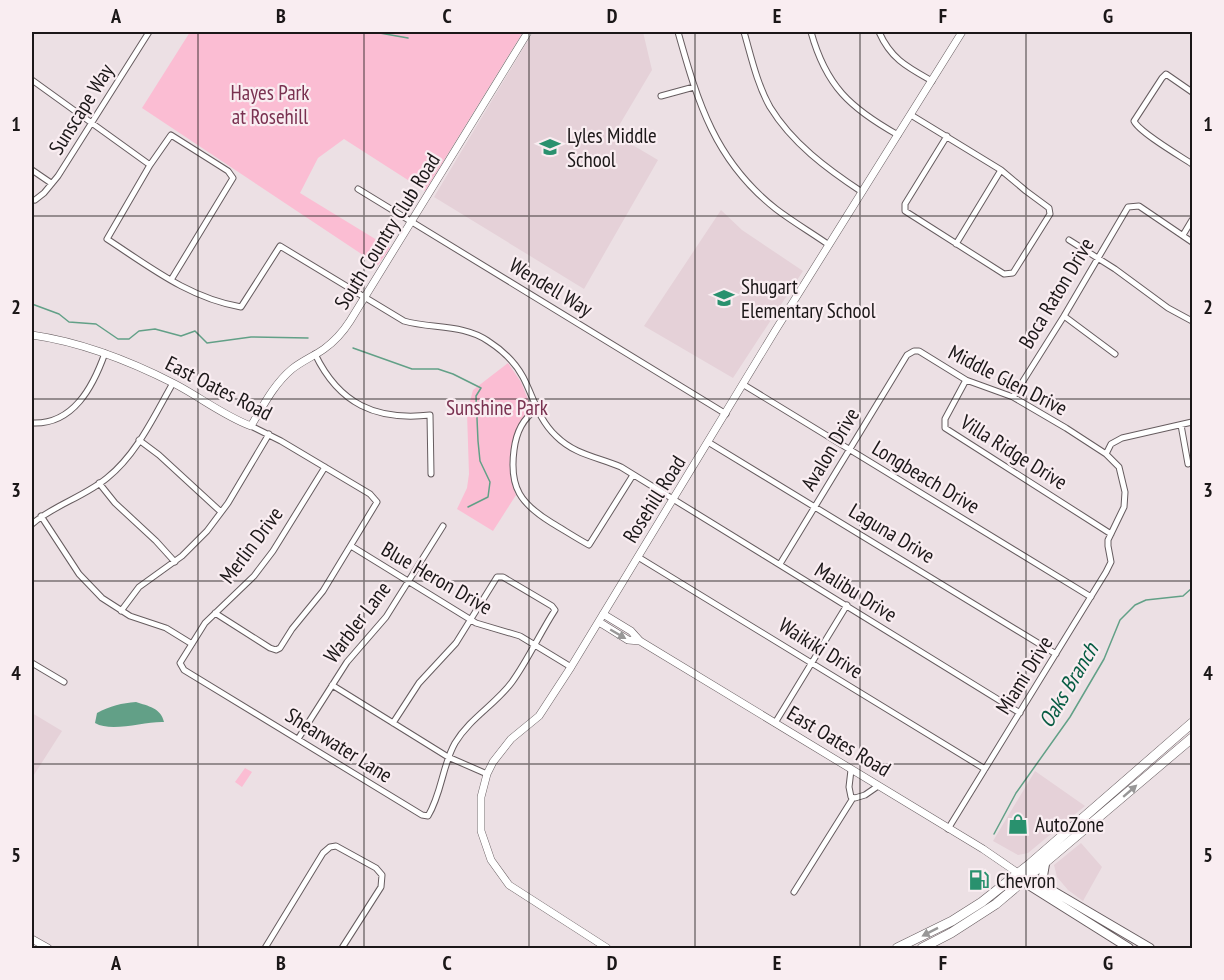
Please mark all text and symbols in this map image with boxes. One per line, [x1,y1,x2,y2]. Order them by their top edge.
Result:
text: A [110,3,122,29]
text: B [276,3,286,29]
text: C [442,3,452,29]
text: D [607,3,618,29]
text: E [773,3,781,29]
text: F [939,3,947,29]
text: G [1103,3,1113,29]
street label: Sunscape Way [43,59,120,159]
park label: Hayes Park at Rosehill [231,79,309,130]
text: 1 [11,111,21,137]
text: 1 [1203,111,1213,137]
place label: Lyles Middle School [567,122,657,173]
school or university icon: Lyles Middle School [538,135,562,159]
street label: South Country Club Road [328,148,446,314]
street label: Boca Raton Drive [1012,233,1100,353]
street label: Wendell Way [504,252,598,322]
place label: Shugart Elementary School [741,273,876,324]
school or university icon: Shugart Elementary School [712,286,736,310]
text: 2 [11,294,21,320]
text: 2 [1203,294,1213,320]
street label: Middle Glen Drive [944,338,1072,422]
street label: East Oates Road [161,350,277,426]
park label: Sunshine Park [446,394,548,421]
street label: Avalon Drive [795,403,865,495]
street label: Villa Ridge Drive [955,408,1072,496]
street label: Longbeach Drive [867,434,985,520]
street label: Rosehill Road [617,450,691,548]
text: 3 [11,477,21,503]
text: 3 [1203,477,1213,503]
street label: Laguna Drive [844,497,940,569]
street label: Merlin Drive [213,501,289,589]
street label: Blue Heron Drive [377,535,497,621]
street label: Malibu Drive [810,556,902,628]
street label: Warbler Lane [318,576,396,668]
street label: Waikiki Drive [774,612,868,684]
one-way arrow [610,629,627,639]
street label: Miami Drive [989,631,1059,719]
water label: Oaks Branch [1032,636,1105,732]
text: 4 [11,660,21,686]
text: 4 [1203,660,1213,686]
street label: East Oates Road [782,699,896,783]
street label: Shearwater Lane [281,701,397,789]
one-way arrow [1122,785,1138,798]
place label: AutoZone [1035,811,1104,838]
shop icon: AutoZone [1006,812,1030,836]
text: 5 [11,842,21,868]
text: 5 [1203,842,1213,868]
place label: Chevron [996,867,1055,894]
fuel station icon: Chevron [967,868,991,892]
one-way arrow [922,927,939,937]
text: A [110,950,122,976]
text: B [276,950,286,976]
text: C [442,950,452,976]
text: D [607,950,618,976]
text: E [773,950,781,976]
text: F [939,950,947,976]
text: G [1103,950,1113,976]

